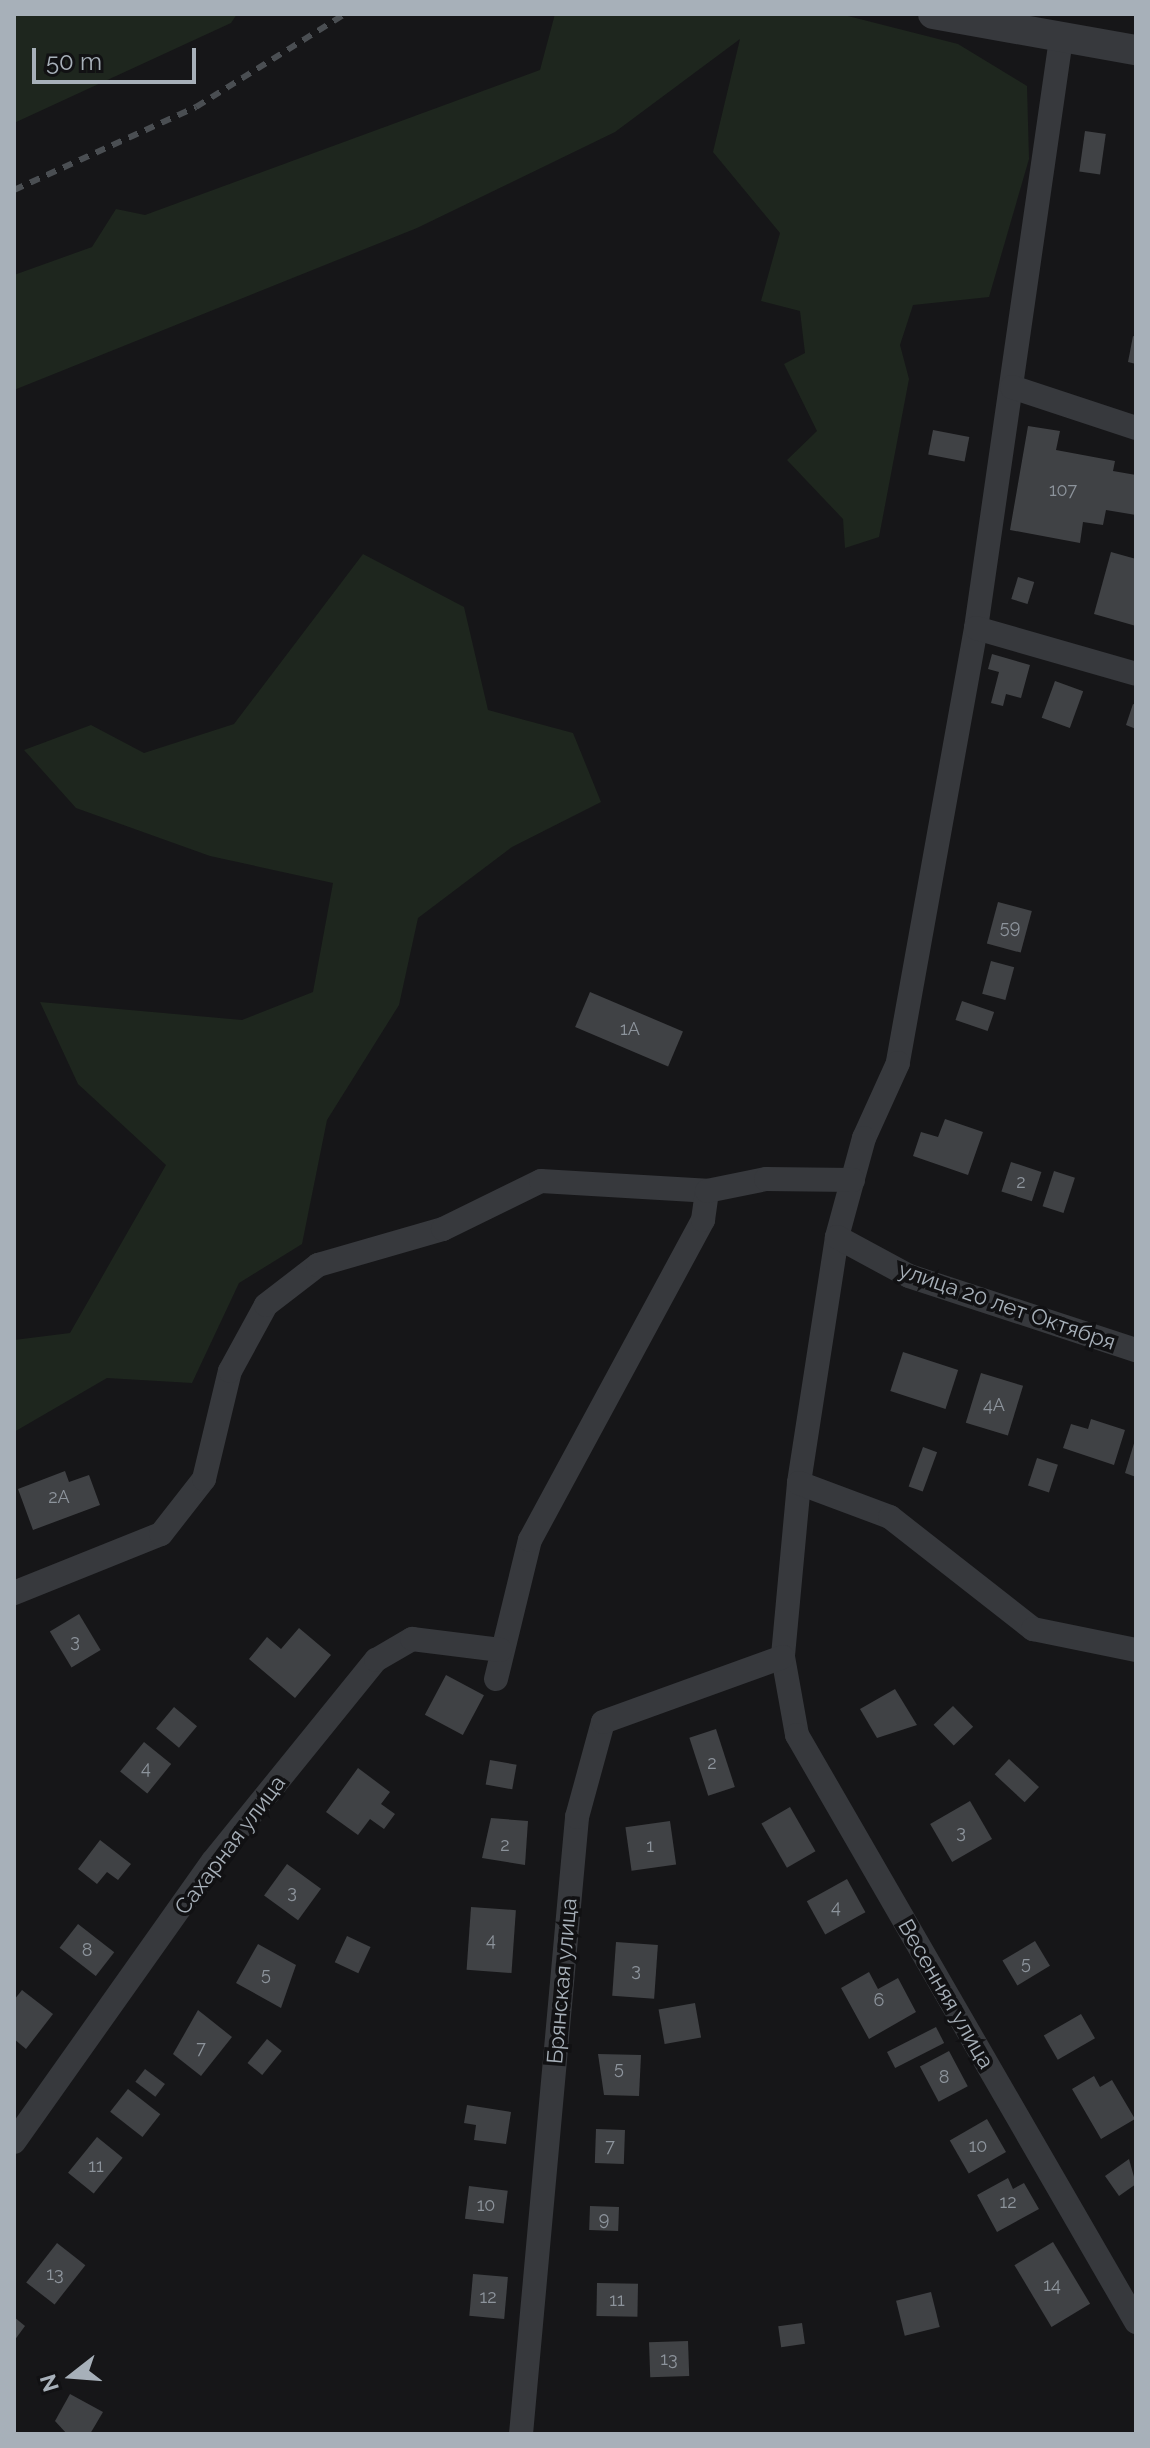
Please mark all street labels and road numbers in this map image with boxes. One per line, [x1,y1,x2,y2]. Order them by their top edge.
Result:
street label: улица 20 лет Октября [895,1256,1119,1356]
street label: Сахарная улица [169,1770,291,1920]
street label: Брянская улица [542,1897,582,2065]
street label: Весенняя улица [892,1914,1000,2074]

